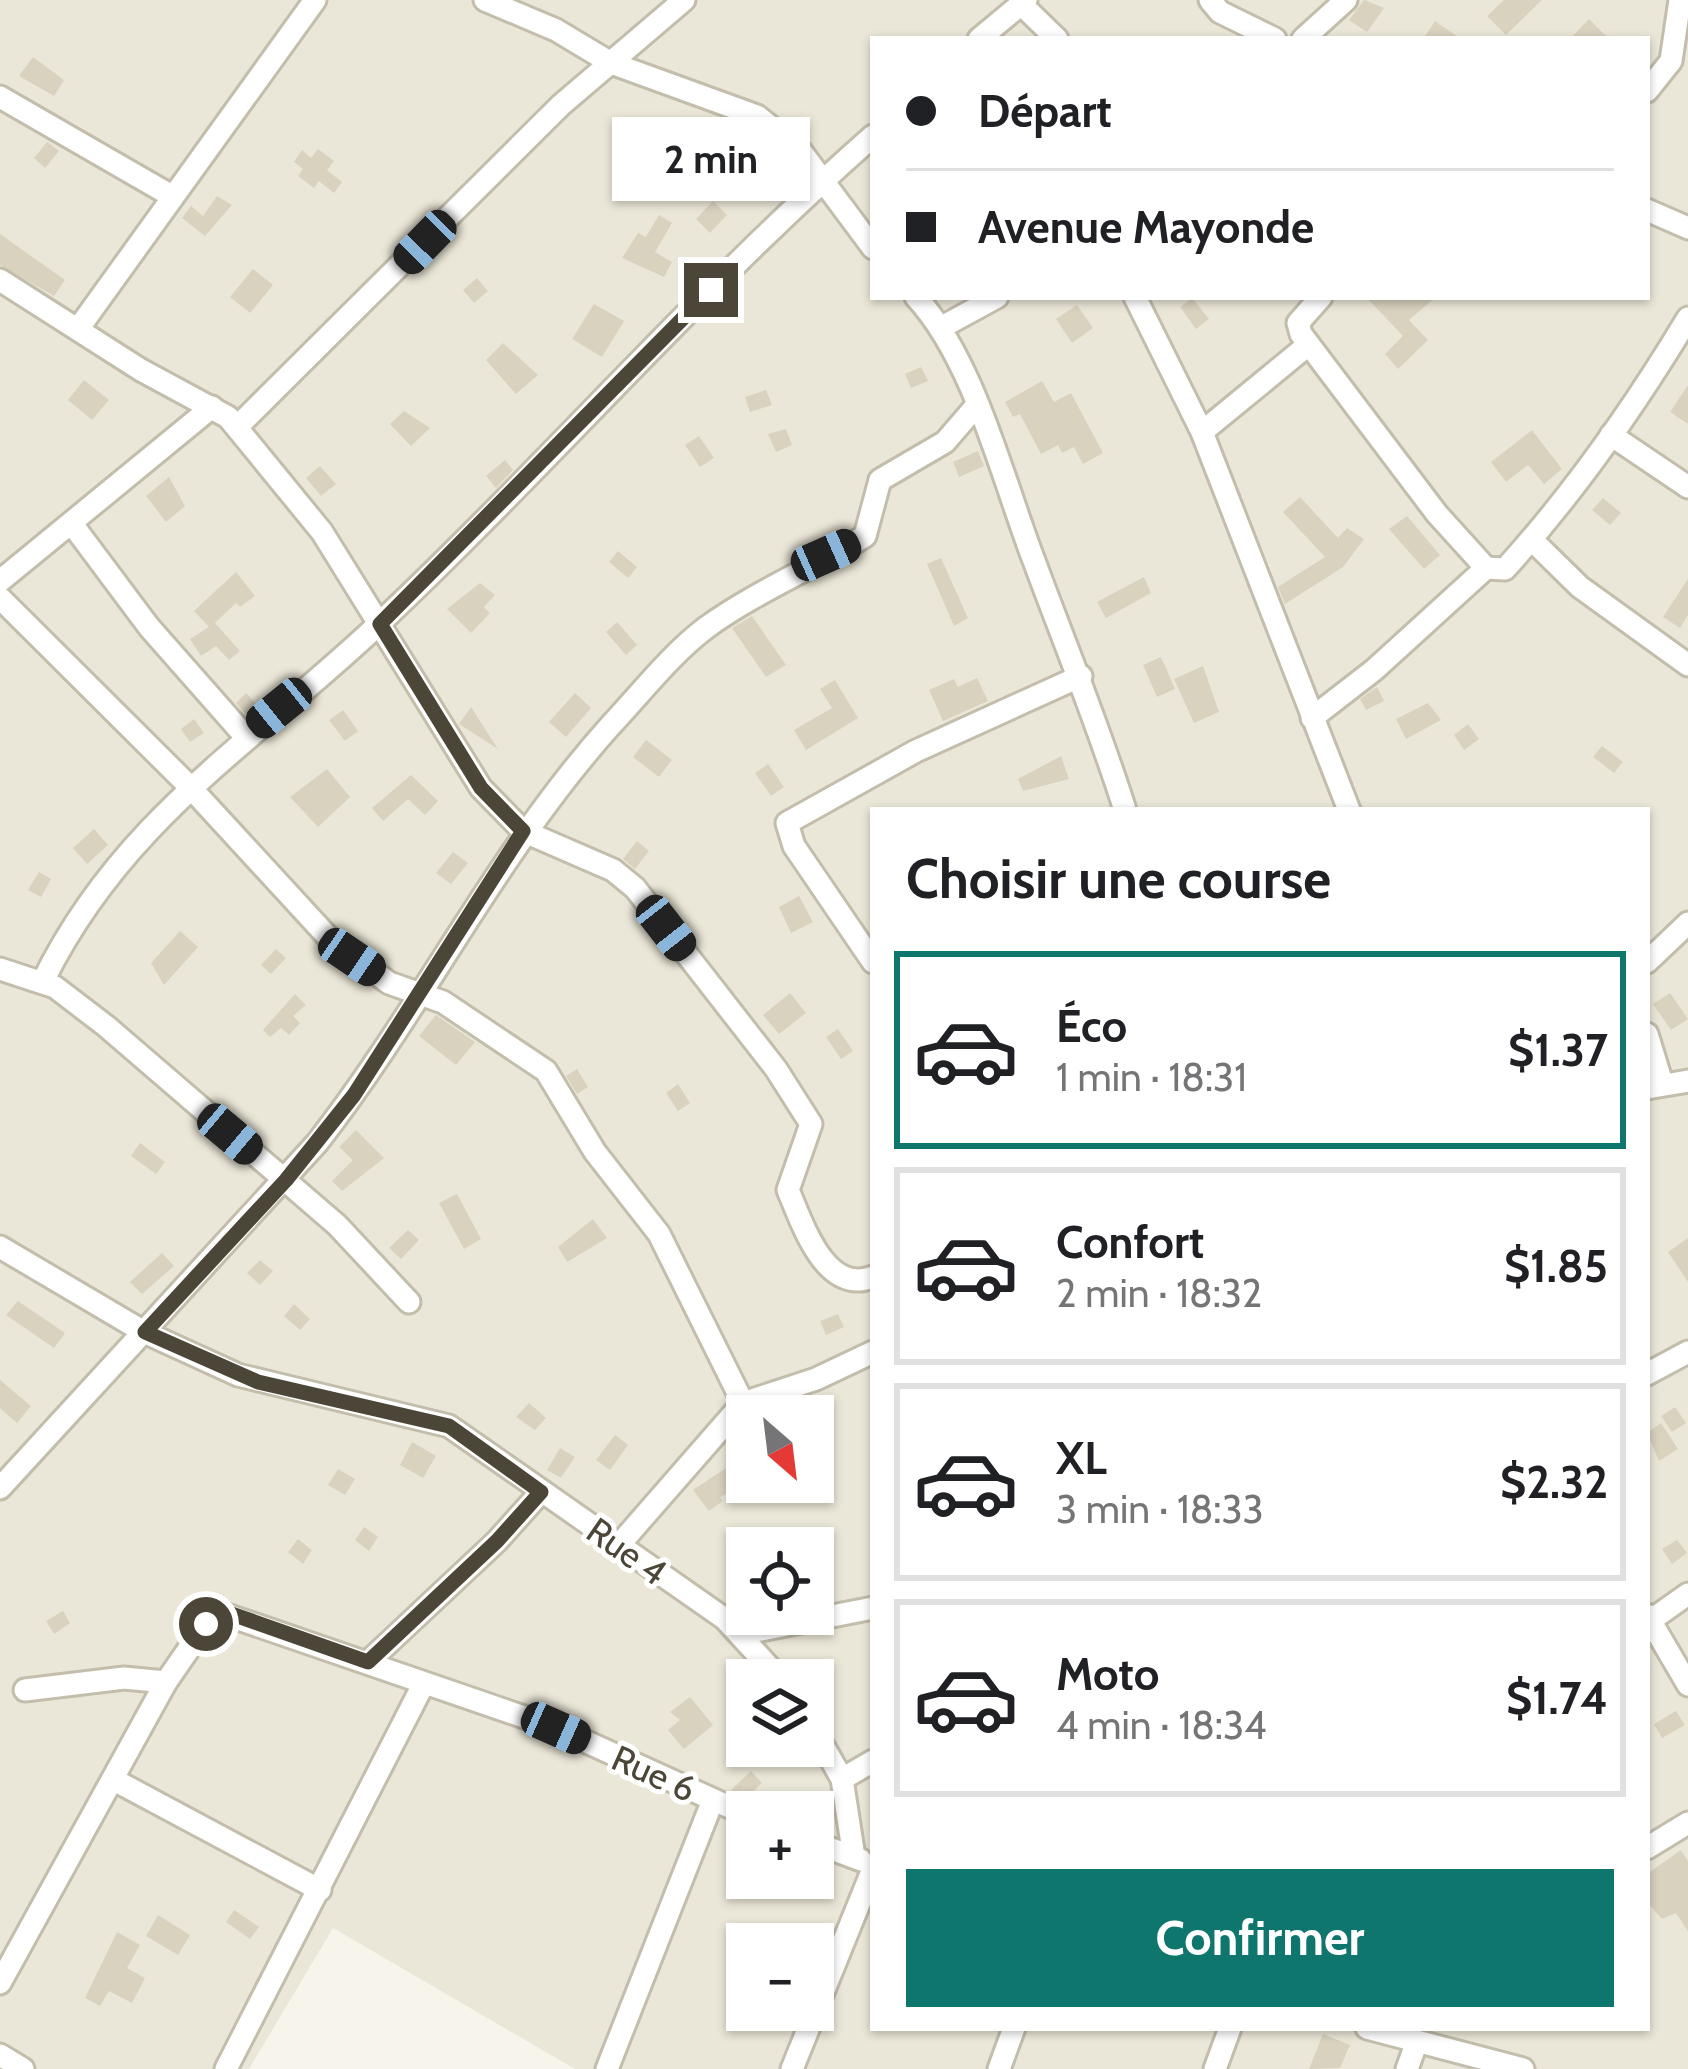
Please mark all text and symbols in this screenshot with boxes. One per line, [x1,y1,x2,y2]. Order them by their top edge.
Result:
text: Départ [978,84,1112,138]
callout: 2 min [612,116,810,200]
text: 2 min [664,135,758,183]
text: Avenue Mayonde [978,200,1314,254]
car [387,204,463,280]
route end [684,263,738,317]
car [786,524,866,586]
car [240,671,318,745]
text: Choisir une course [906,846,1331,912]
car [630,889,702,967]
car [312,922,392,992]
icon: car [912,996,1020,1104]
text: Éco [1056,999,1127,1053]
text: $1.37 [1508,1023,1608,1077]
text: 1 min · 18:31 [1056,1053,1247,1101]
car [191,1097,269,1171]
icon: car [912,1212,1020,1320]
text: Confort [1056,1215,1204,1269]
text: $1.85 [1504,1239,1608,1293]
text: 2 min · 18:32 [1056,1269,1262,1317]
north arrow [726,1395,834,1503]
map controls [726,1395,834,2031]
icon: car [912,1428,1020,1536]
text: XL [1056,1431,1107,1485]
text: $2.32 [1500,1455,1608,1509]
text: 3 min · 18:33 [1056,1485,1264,1533]
street label: Rue 4 [579,1508,675,1594]
button: locate [726,1527,834,1635]
route start [179,1597,233,1651]
icon: car [912,1644,1020,1752]
text: Moto [1056,1647,1159,1701]
button: layers [726,1659,834,1767]
text: $1.74 [1506,1671,1608,1725]
car [516,1697,596,1759]
text: 4 min · 18:34 [1056,1701,1267,1749]
street label: Rue 6 [605,1735,703,1811]
button: + [726,1791,834,1899]
button: Confirmer [906,1869,1614,2007]
button: − [726,1923,834,2031]

